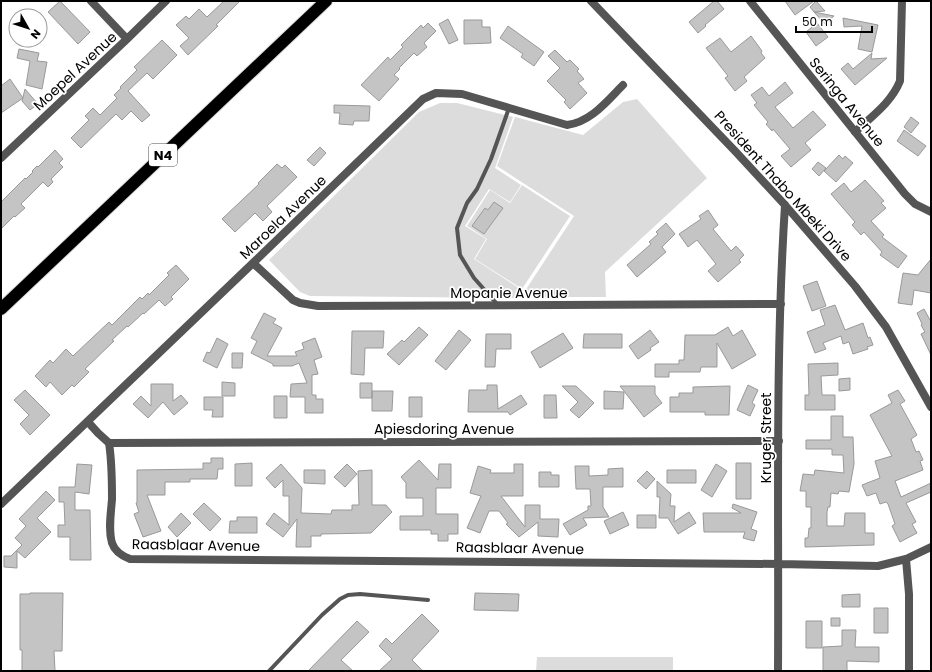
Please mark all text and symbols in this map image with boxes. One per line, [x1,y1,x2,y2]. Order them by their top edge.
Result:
north arrow [8,8,48,48]
scale bar [796,8,872,34]
text: 50 m [802,13,833,30]
text: N [27,26,45,43]
street label: Moepel Avenue [29,27,121,115]
street label: Seringa Avenue [805,53,890,151]
street label: President Thabo Mbeki Drive [710,106,856,266]
road number: N4 [149,144,177,166]
street label: Maroela Avenue [235,170,331,264]
street label: Mopanie Avenue [450,283,568,303]
street label: Kruger Street [756,393,776,483]
street label: Apiesdoring Avenue [374,419,514,439]
street label: Raasblaar Avenue [132,534,261,556]
street label: Raasblaar Avenue [456,537,585,559]

